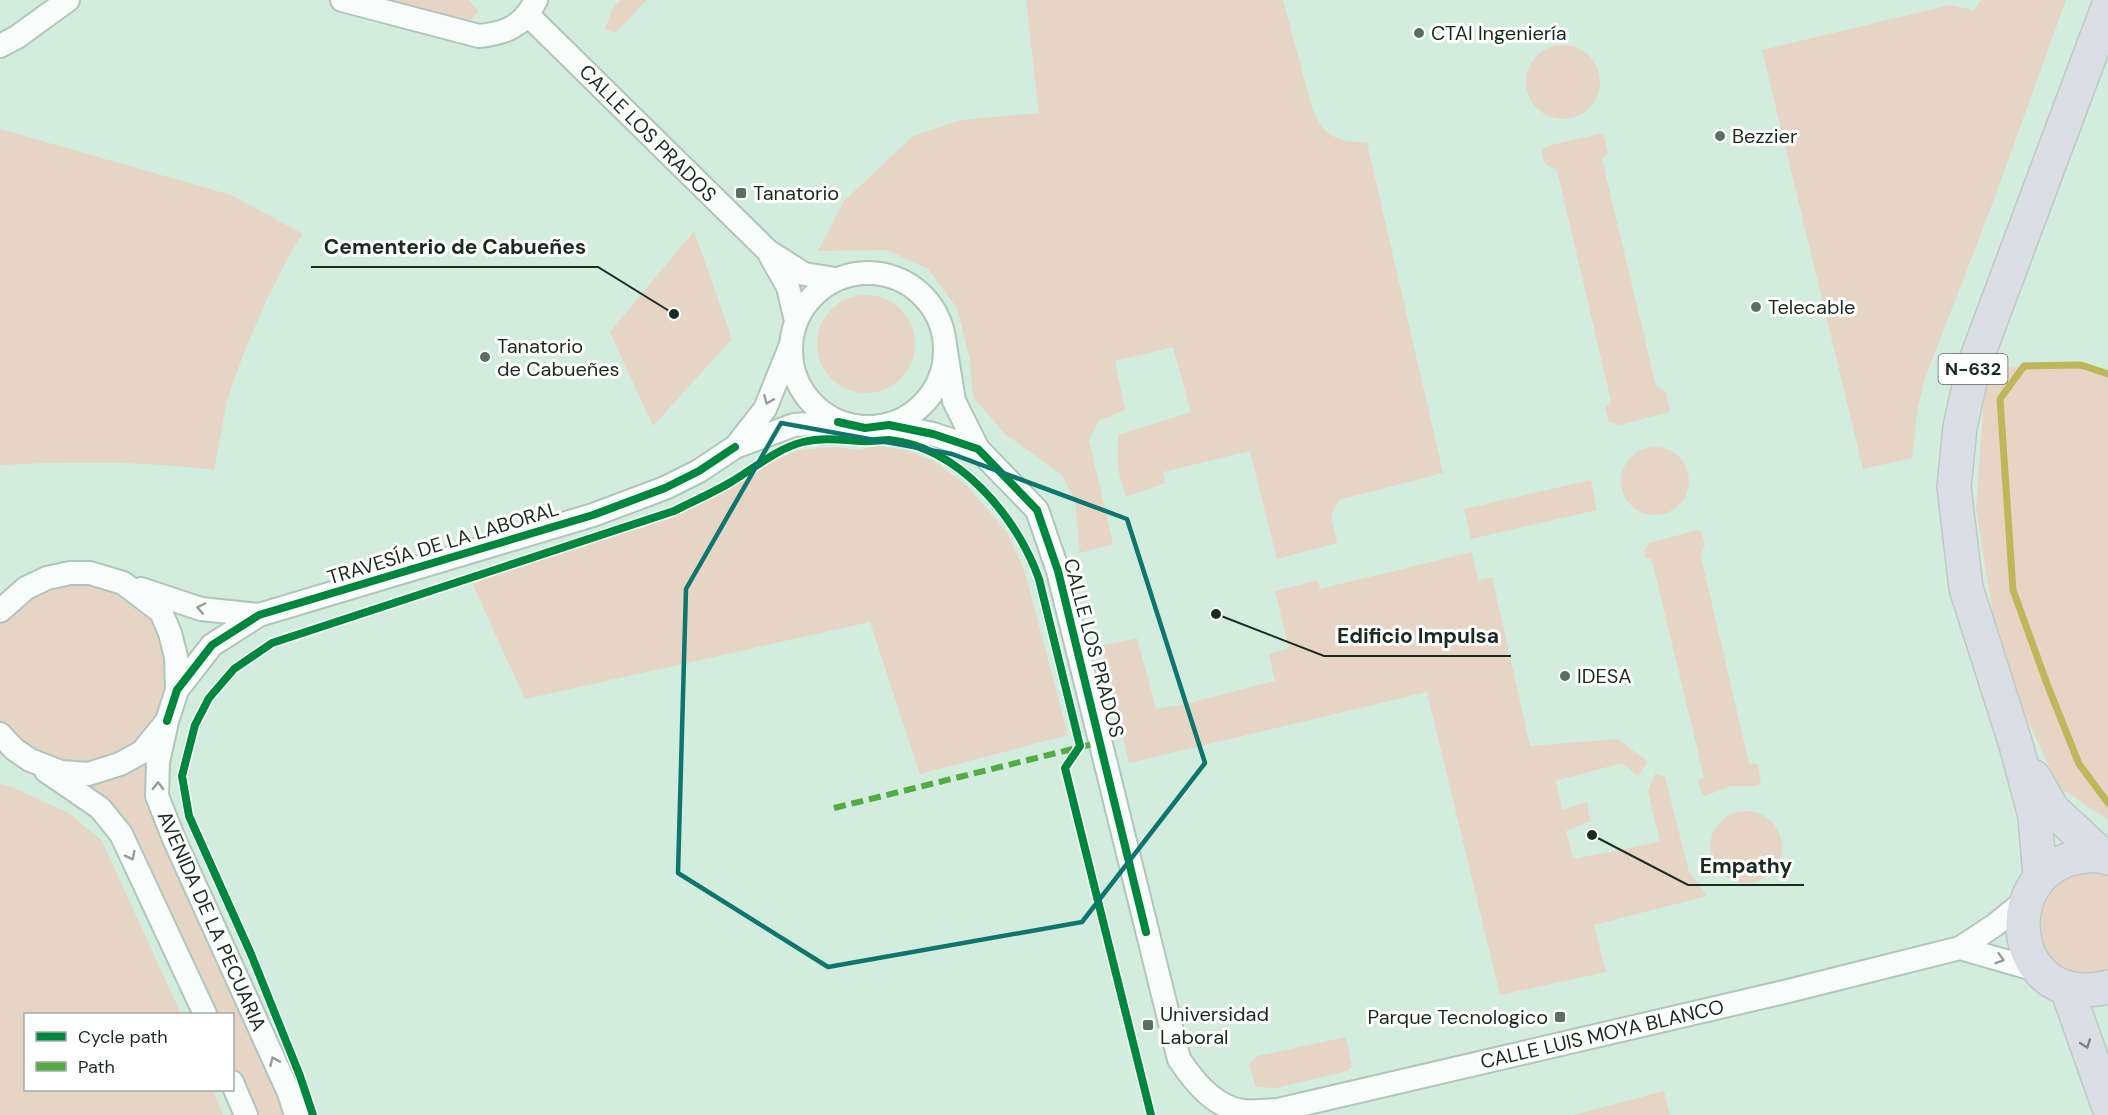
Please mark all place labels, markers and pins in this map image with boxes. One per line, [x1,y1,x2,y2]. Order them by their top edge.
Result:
place label: CTAI Ingeniería [1431,20,1567,46]
marker: CTAI Ingeniería [1412,26,1426,40]
place label: Bezzier [1732,123,1797,149]
marker: Bezzier [1713,129,1727,143]
place label: Tanatorio [753,180,839,206]
marker: Tanatorio [734,186,748,200]
callout: Cementerio de Cabueñes [311,228,598,267]
place label: Telecable [1768,294,1855,320]
marker: Telecable [1749,300,1763,314]
place label: Tanatorio de Cabueñes [497,333,620,382]
marker: Tanatorio de Cabueñes [478,350,492,364]
callout: Edificio Impulsa [1324,617,1511,656]
place label: IDESA [1577,663,1632,689]
marker: IDESA [1558,669,1572,683]
callout: Empathy [1688,846,1804,885]
place label: Universidad Laboral [1160,1001,1269,1050]
place label: Parque Tecnologico [1368,1004,1548,1030]
marker: Parque Tecnologico [1553,1010,1567,1024]
marker: Universidad Laboral [1141,1018,1155,1032]

